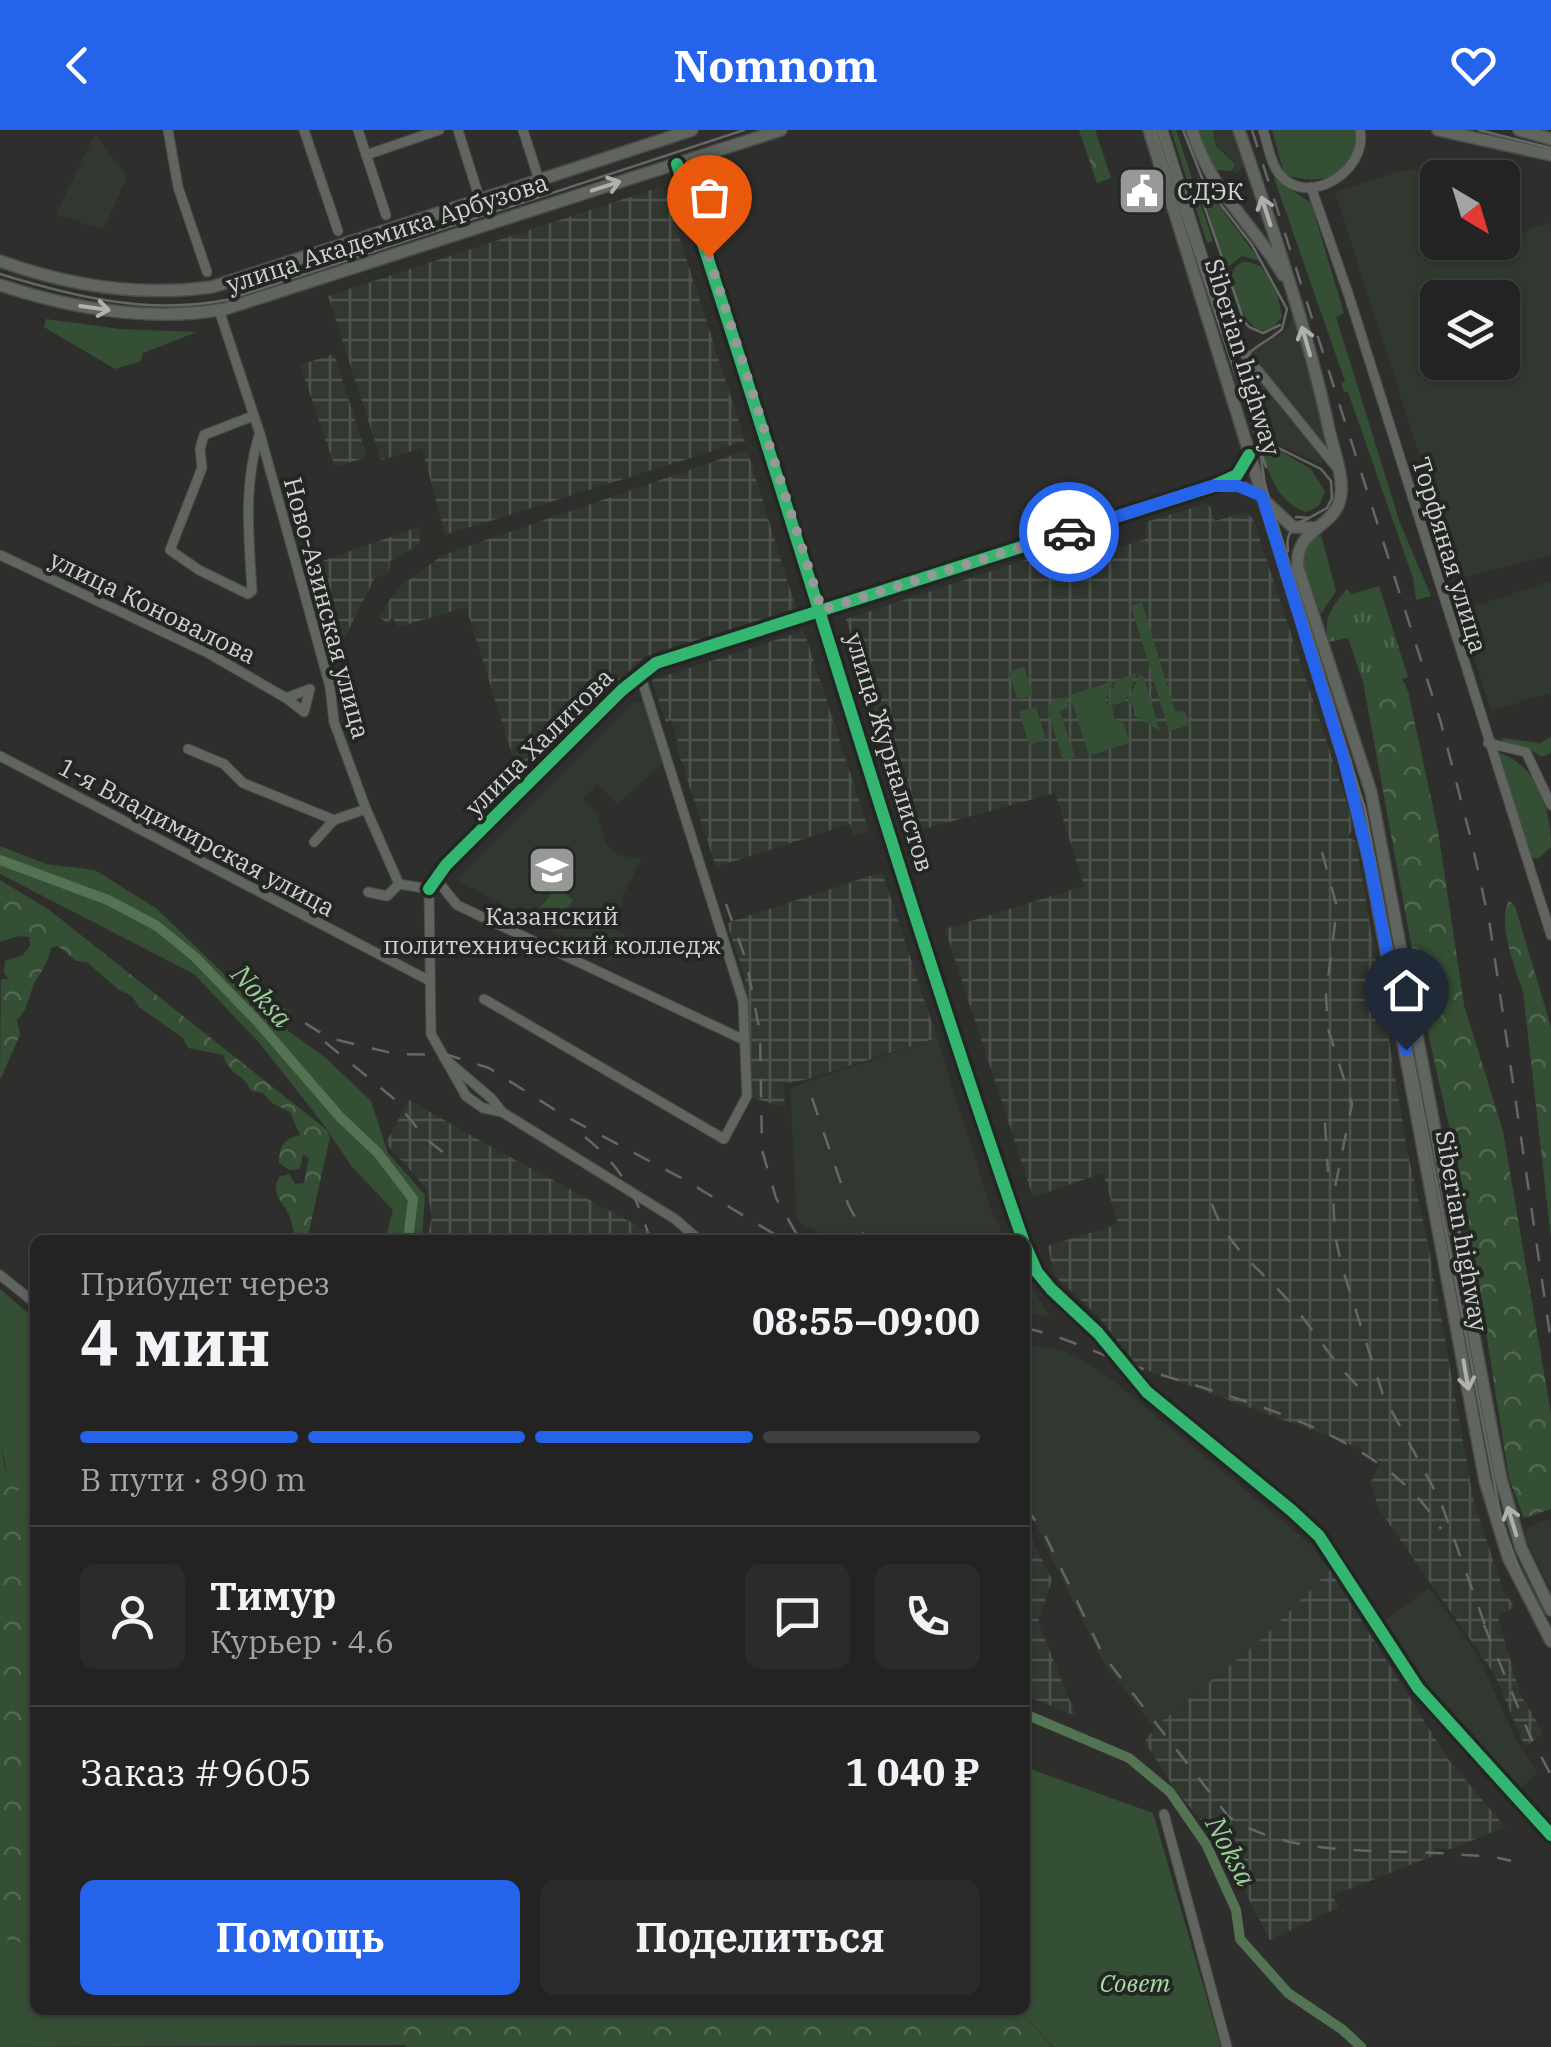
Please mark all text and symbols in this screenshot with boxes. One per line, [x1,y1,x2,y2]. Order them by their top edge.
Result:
text: Nomnom [673,36,878,94]
icon: back [50,38,105,93]
icon: heart [1446,38,1501,93]
pin [667,155,752,258]
north arrow [1420,160,1520,260]
map controls [1420,160,1520,380]
street label: улица Академика Арбузова [222,165,552,300]
public building icon: СДЭК [1116,165,1168,217]
icon: bag [682,170,737,225]
place label: СДЭК [1177,174,1244,207]
one-way arrow [590,176,621,194]
one-way arrow [1256,196,1274,227]
street label: Siberian highway [1198,255,1289,460]
button: layers [1420,280,1520,380]
one-way arrow [78,300,110,318]
one-way arrow [1296,326,1314,358]
street label: Торфяная улица [1405,453,1496,657]
street label: Ново-Азинская улица [277,473,378,742]
courier [1019,482,1119,582]
icon: car [1042,505,1097,560]
street label: улица Коновалова [44,542,262,671]
street label: улица Журналистов [838,628,943,875]
street label: улица Халитова [457,660,620,823]
street label: 1-я Владимирская улица [53,749,341,924]
school or university icon: Казанский политехнический колледж [526,844,578,896]
place label: Казанский политехнический колледж [383,899,721,961]
pin [1364,948,1449,1051]
water label: Noksa [223,955,301,1035]
icon: home [1379,963,1434,1018]
street label: Siberian highway [1429,1128,1497,1335]
text: Прибудет через [80,1262,330,1304]
text: 08:55–09:00 [752,1296,980,1345]
text: 4 мин [80,1299,271,1384]
one-way arrow [1457,1358,1476,1391]
text: В пути · 890 m [80,1458,306,1500]
one-way arrow [1502,1505,1520,1537]
button: person [80,1564,185,1669]
button: chat [745,1564,850,1669]
button: phone [875,1564,980,1669]
text: Тимур [210,1571,336,1620]
text: Курьер · 4.6 [210,1620,394,1662]
text: Заказ #9605 [80,1747,312,1796]
text: 1 040 ₽ [845,1747,980,1796]
water label: Noksa [1197,1808,1265,1892]
button: Помощь [80,1880,520,1995]
button: Поделиться [540,1880,980,1995]
park label: Совет [1100,1966,1170,1999]

